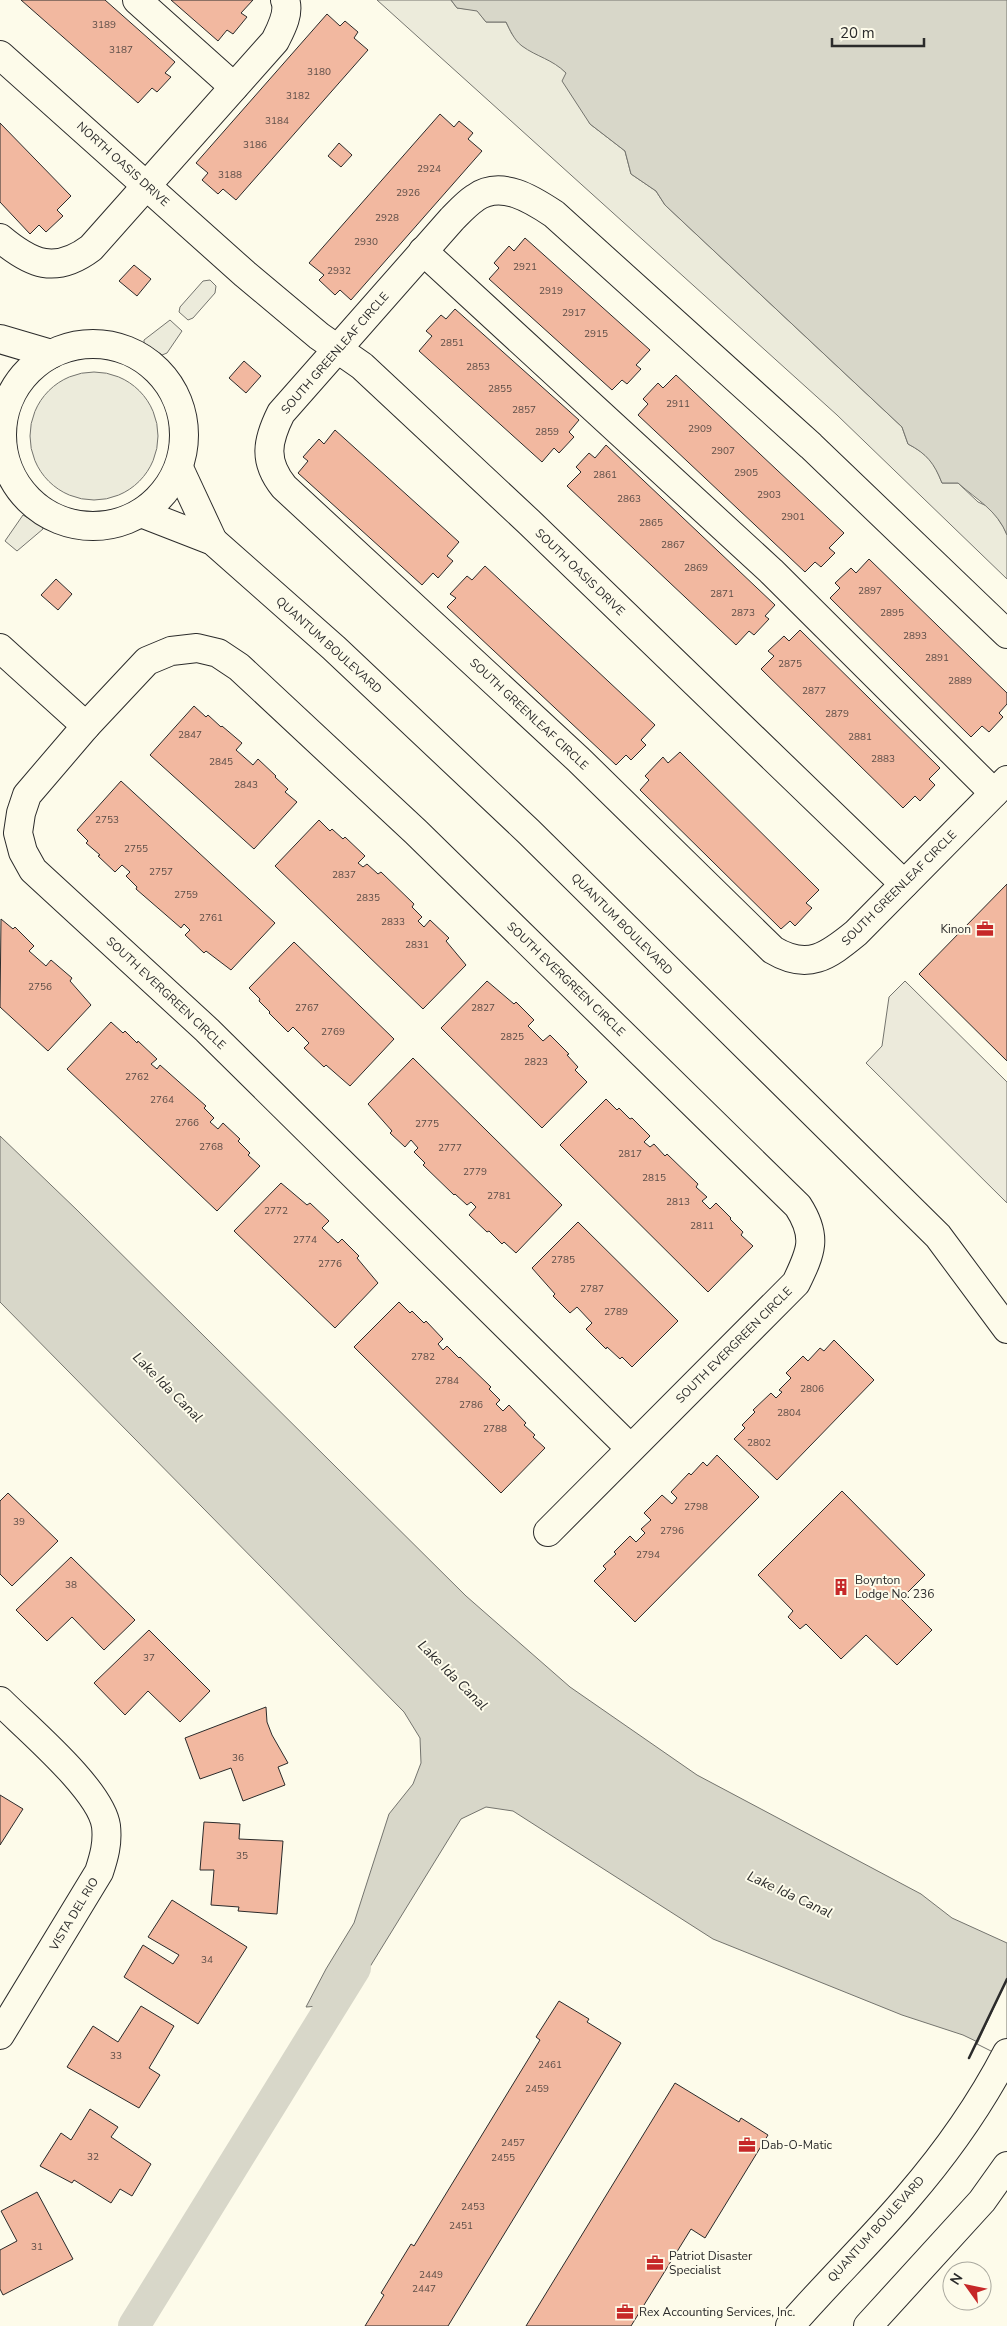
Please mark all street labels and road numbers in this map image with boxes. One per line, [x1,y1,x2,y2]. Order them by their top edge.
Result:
street label: NORTH OASIS DRIVE [73,118,173,210]
street label: SOUTH GREENLEAF CIRCLE [278,289,392,417]
street label: SOUTH OASIS DRIVE [532,525,628,619]
street label: QUANTUM BOULEVARD [273,593,386,697]
street label: SOUTH GREENLEAF CIRCLE [466,655,592,773]
street label: SOUTH GREENLEAF CIRCLE [838,827,960,949]
street label: QUANTUM BOULEVARD [568,870,676,978]
street label: SOUTH EVERGREEN CIRCLE [504,918,628,1040]
street label: SOUTH EVERGREEN CIRCLE [103,933,229,1053]
street label: SOUTH EVERGREEN CIRCLE [672,1283,796,1407]
street label: VISTA DEL RIO [45,1875,102,1954]
street label: QUANTUM BOULEVARD [824,2172,928,2285]

